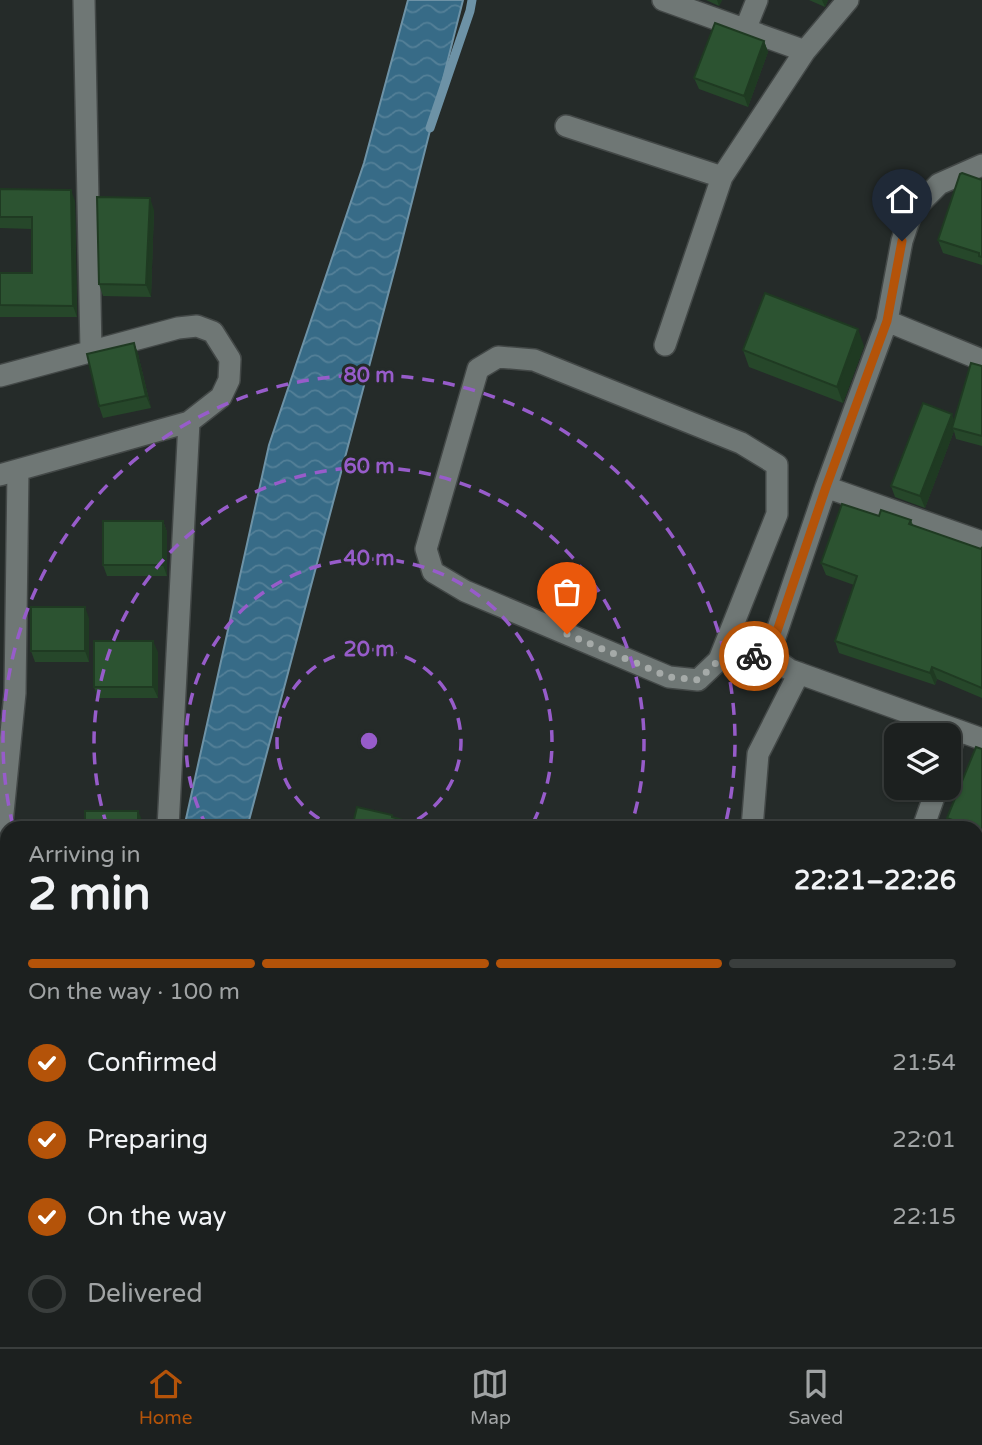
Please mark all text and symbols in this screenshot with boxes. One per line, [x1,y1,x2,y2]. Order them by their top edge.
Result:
pin [872,169,932,241]
icon: home [883,180,921,218]
text: 80 m [343,363,395,388]
text: 60 m [343,454,395,479]
text: 40 m [343,546,395,571]
pin [537,562,597,634]
icon: bag [548,573,586,611]
courier [719,621,789,691]
text: 20 m [343,637,395,662]
icon: bike [735,637,773,675]
map controls [884,723,961,800]
button: layers [884,723,961,800]
centre of rings [357,729,381,753]
text: Arriving in [28,841,141,869]
text: 22:21–22:26 [794,865,956,896]
text: 2 min [28,867,151,922]
text: On the way · 100 m [28,978,240,1006]
icon: check [28,1044,66,1082]
text: Confirmed [87,1047,217,1078]
text: 21:54 [892,1049,956,1077]
icon: check [28,1121,66,1159]
text: Preparing [87,1124,208,1155]
text: 22:01 [892,1126,956,1154]
icon: check [28,1198,66,1236]
text: On the way [87,1201,227,1232]
text: 22:15 [892,1203,956,1231]
text: Delivered [87,1278,203,1309]
tab: Home [139,1365,193,1429]
tab: Map [470,1365,511,1429]
tab: Saved [788,1365,843,1429]

